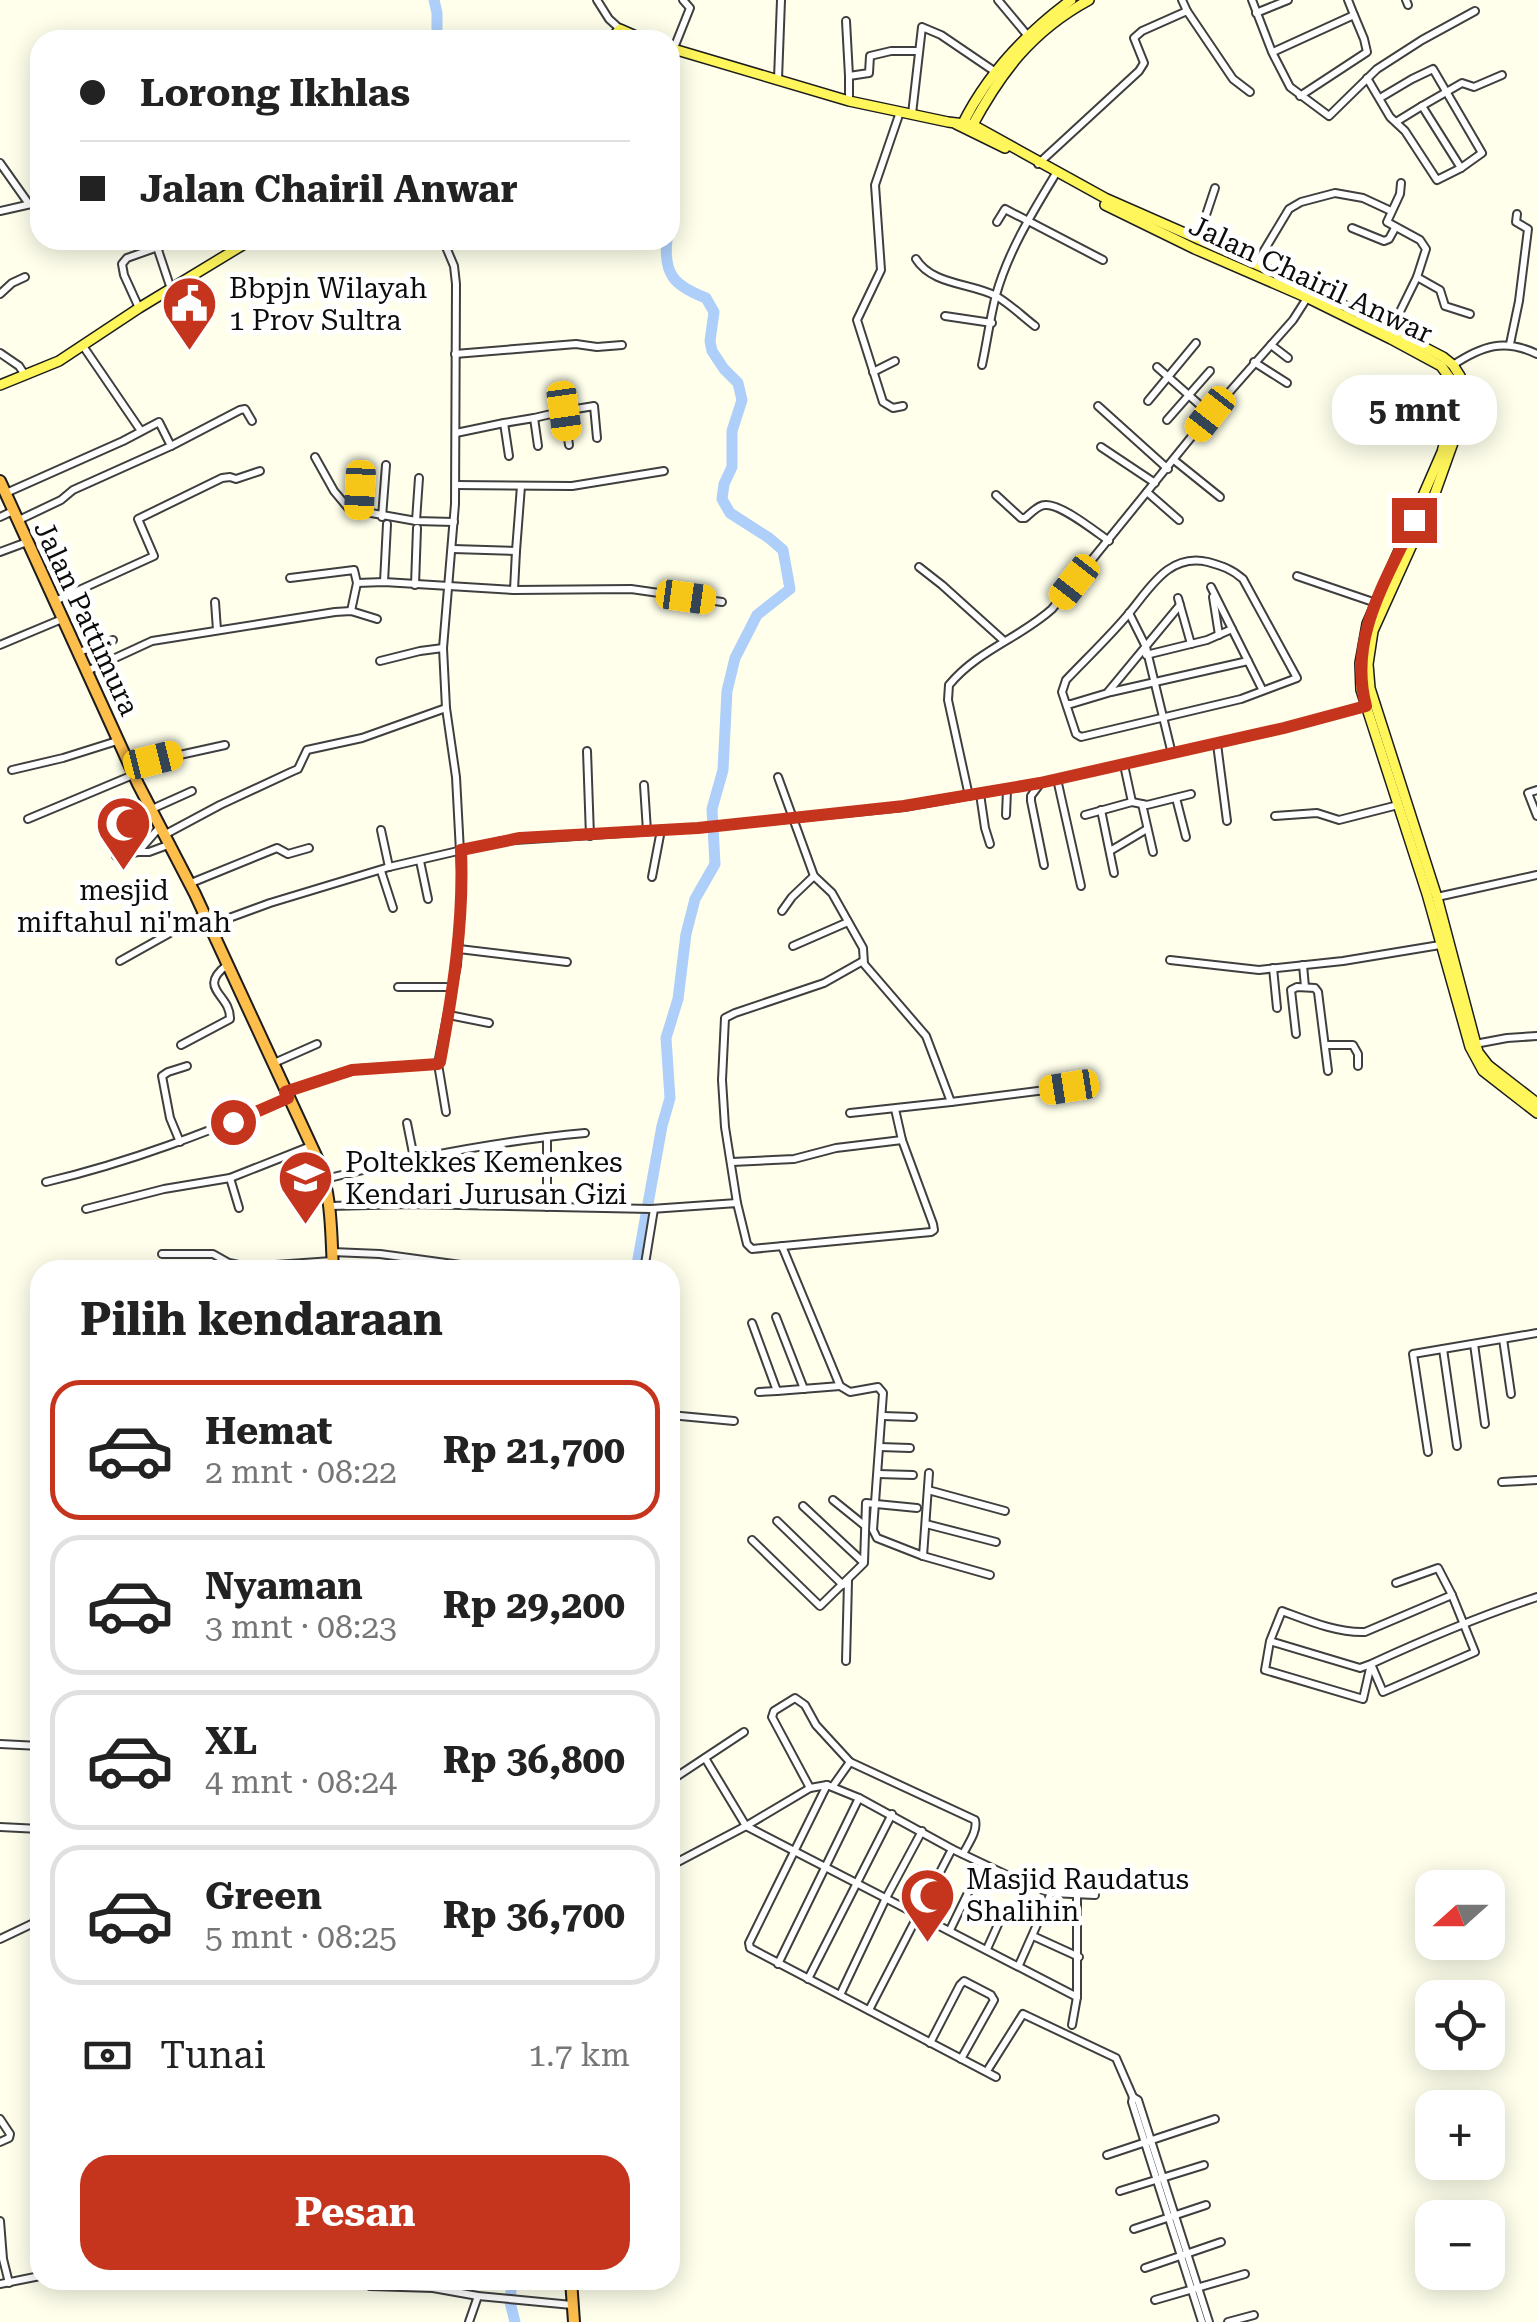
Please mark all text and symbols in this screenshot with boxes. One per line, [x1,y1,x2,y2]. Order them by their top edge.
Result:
text: Lorong Ikhlas [140,71,410,115]
text: Jalan Chairil Anwar [140,167,518,211]
street label: Jalan Chairil Anwar [1184,209,1438,350]
place label: Bbpjn Wilayah 1 Prov Sultra [229,272,427,337]
public building icon: Bbpjn Wilayah 1 Prov Sultra [160,274,220,353]
callout: 5 mnt [1332,375,1496,445]
car [545,379,583,443]
car [1180,381,1240,447]
text: 5 mnt [1369,391,1460,429]
car [343,459,377,521]
route end [1392,498,1437,543]
street label: Jalan Pattimura [27,516,146,721]
car [1044,549,1104,615]
car [654,578,718,616]
car [120,738,186,782]
mosque icon: mesjid miftahul ni'mah [94,794,154,873]
place label: mesjid miftahul ni'mah [17,874,231,939]
car [1037,1067,1101,1107]
route start [211,1100,256,1145]
place label: Poltekkes Kemenkes Kendari Jurusan Gizi [345,1146,627,1211]
school or university icon: Poltekkes Kemenkes Kendari Jurusan Gizi [276,1148,336,1227]
text: Pilih kendaraan [80,1293,443,1346]
icon: car [85,1405,175,1495]
text: Hemat [205,1409,333,1453]
text: Rp 21,700 [443,1428,625,1472]
text: 2 mnt · 08:22 [205,1453,397,1491]
icon: car [85,1560,175,1650]
text: Nyaman [205,1564,363,1608]
text: Rp 29,200 [443,1583,625,1627]
text: 3 mnt · 08:23 [205,1608,397,1646]
icon: car [85,1715,175,1805]
text: XL [205,1719,257,1763]
text: Rp 36,800 [443,1738,625,1782]
text: 4 mnt · 08:24 [205,1763,397,1801]
place label: Masjid Raudatus Shalihin [966,1863,1189,1928]
mosque icon: Masjid Raudatus Shalihin [897,1865,957,1944]
icon: car [85,1870,175,1960]
north arrow [1415,1870,1505,1960]
map controls [1415,1870,1505,2290]
text: Green [205,1874,322,1918]
text: Rp 36,700 [443,1893,625,1937]
text: 5 mnt · 08:25 [205,1918,397,1956]
button: locate [1415,1980,1505,2070]
icon: cash [80,2028,135,2083]
text: Tunai [160,2033,266,2077]
text: 1.7 km [528,2036,630,2074]
button: + [1415,2090,1505,2180]
button: Pesan [80,2155,630,2270]
button: − [1415,2200,1505,2290]

